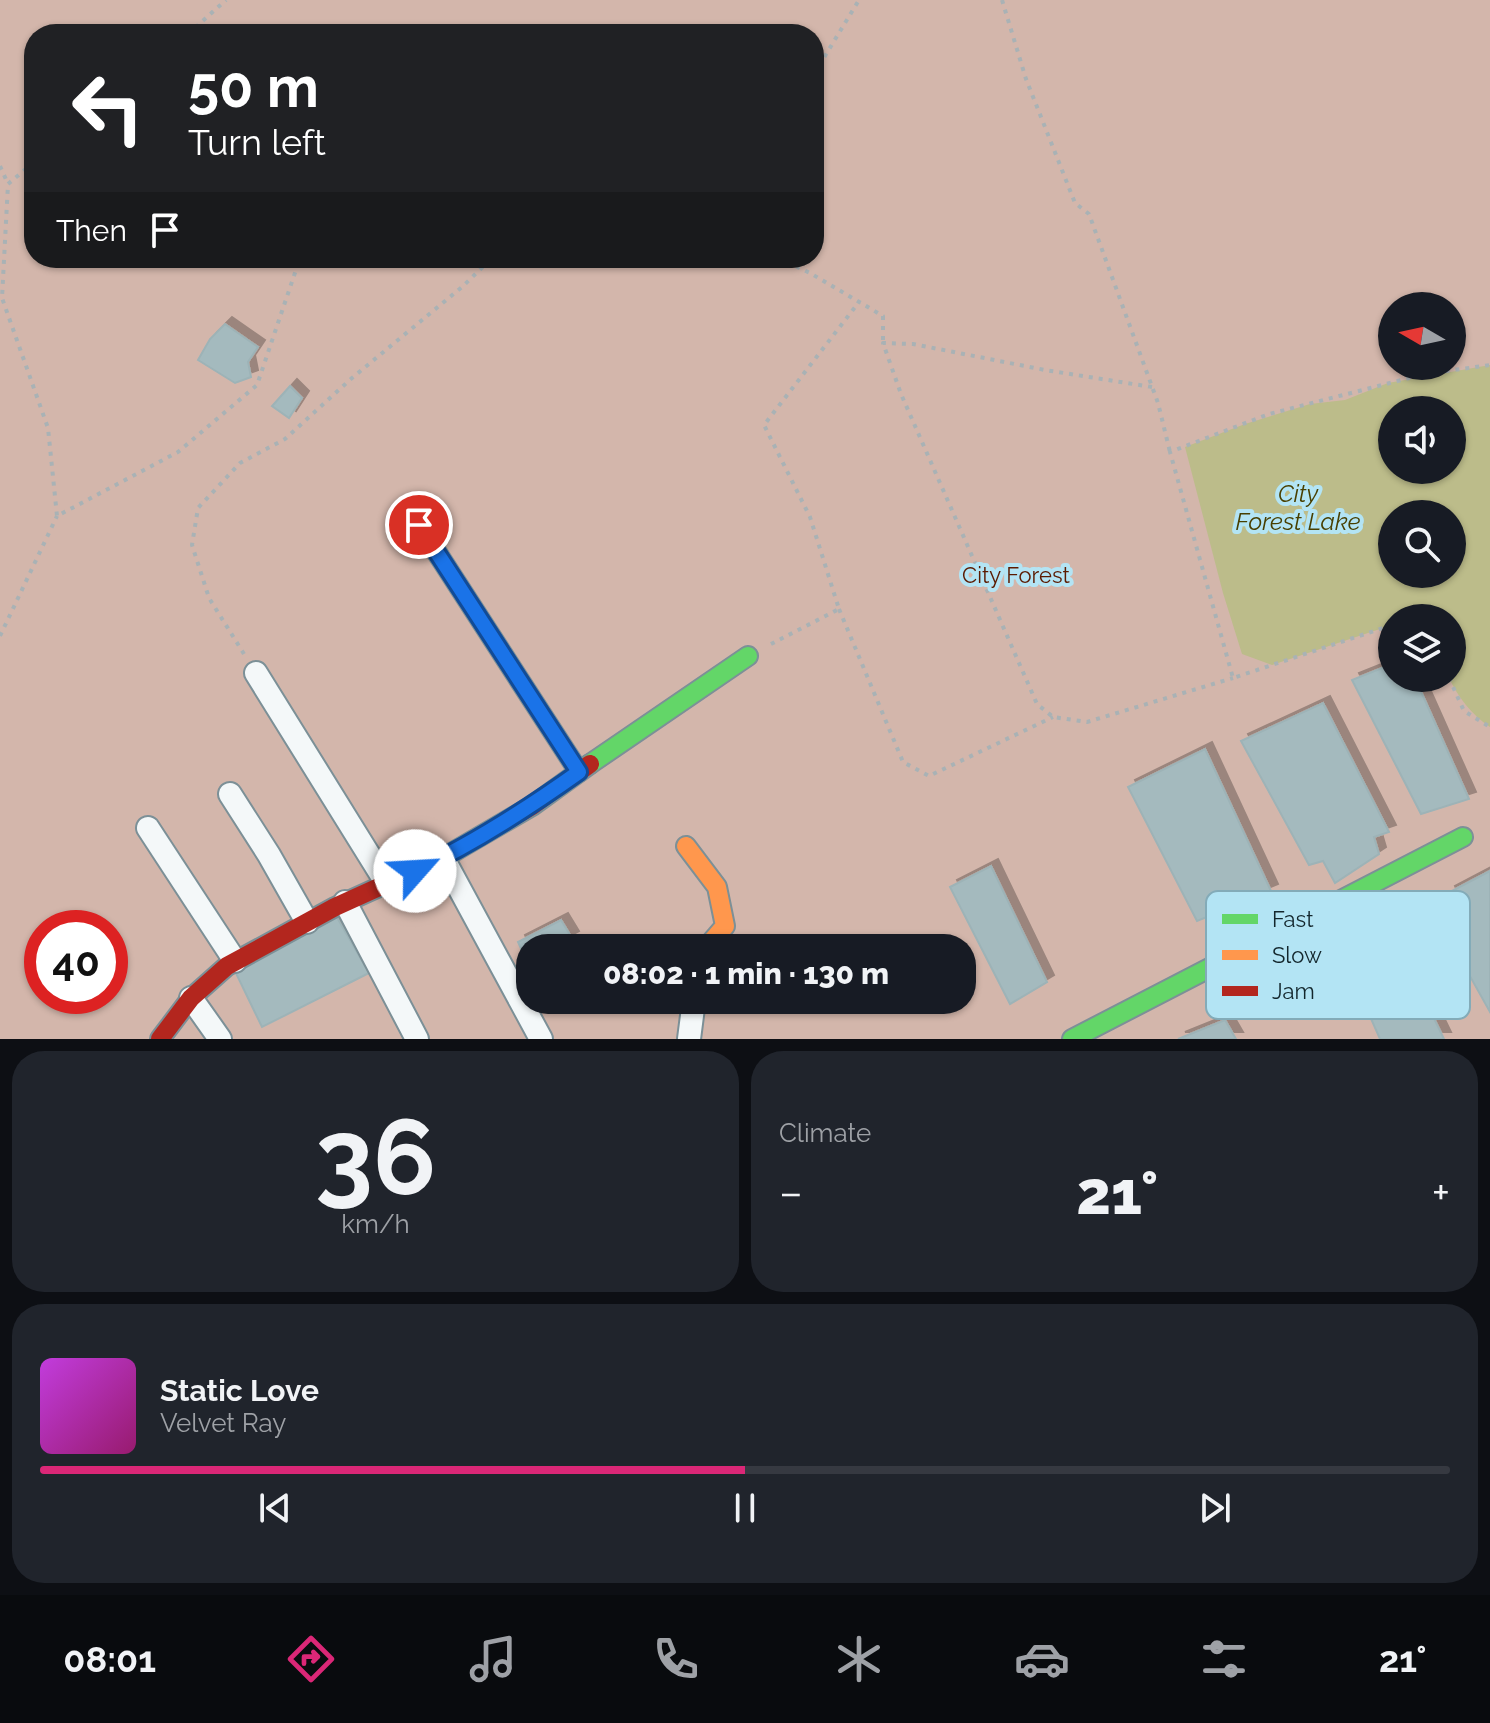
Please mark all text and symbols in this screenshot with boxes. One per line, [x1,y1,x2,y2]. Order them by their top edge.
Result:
text: 50 m [188,54,319,120]
icon: left [56,56,160,160]
text: Turn left [188,121,326,163]
icon: arrive [143,208,187,252]
text: Then [56,213,127,248]
north arrow [1378,292,1466,380]
map controls [1378,292,1466,692]
button: sound [1378,396,1466,484]
water label: City Forest Lake [1235,479,1361,536]
pin [385,491,453,559]
button: search [1378,500,1466,588]
icon: arrive [397,503,441,547]
park label: City Forest [962,562,1071,588]
button: layers [1378,604,1466,692]
position arrow [373,829,457,913]
legend [1206,891,1470,1019]
text: Fast [1272,906,1314,932]
speed limit sign: 40 [24,910,128,1014]
text: Slow [1272,942,1322,968]
text: 08:02 · 1 min · 130 m [603,956,889,991]
text: Jam [1272,978,1315,1004]
text: 36 [315,1096,436,1218]
text: Climate [779,1118,871,1148]
text: 21° [1076,1158,1158,1228]
text: − [779,1167,803,1218]
text: + [1432,1167,1450,1218]
text: km/h [341,1209,410,1239]
text: Static Love [160,1373,319,1408]
text: Velvet Ray [160,1408,286,1438]
icon: previous [253,1486,297,1530]
icon: pause [723,1486,767,1530]
icon: next [1193,1486,1237,1530]
icon: directions [283,1631,339,1687]
icon: music [465,1631,521,1687]
icon: phone [648,1631,704,1687]
icon: climate [831,1631,887,1687]
icon: car [1014,1631,1070,1687]
icon: filters [1196,1631,1252,1687]
text: 08:01 [63,1638,156,1680]
text: 21° [1379,1638,1427,1680]

